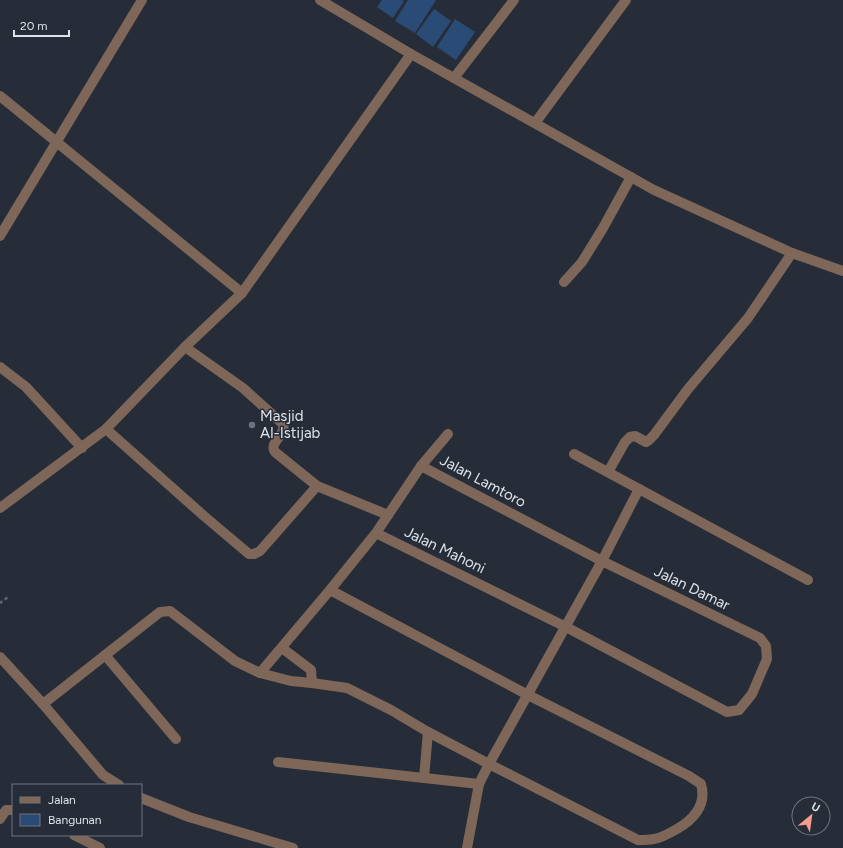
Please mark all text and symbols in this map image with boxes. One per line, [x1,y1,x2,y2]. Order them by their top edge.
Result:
scale bar [14,12,69,38]
text: 20 m [20,19,48,33]
place label: Masjid Al-Istijab [260,407,321,442]
marker: Masjid Al-Istijab [247,420,257,430]
street label: Jalan Lamtoro [437,451,529,511]
street label: Jalan Mahoni [402,523,488,577]
street label: Jalan Damar [651,562,733,614]
legend [12,784,142,836]
text: Jalan [48,793,76,807]
north arrow [791,796,831,836]
text: U [809,800,822,815]
text: Bangunan [48,813,102,827]

